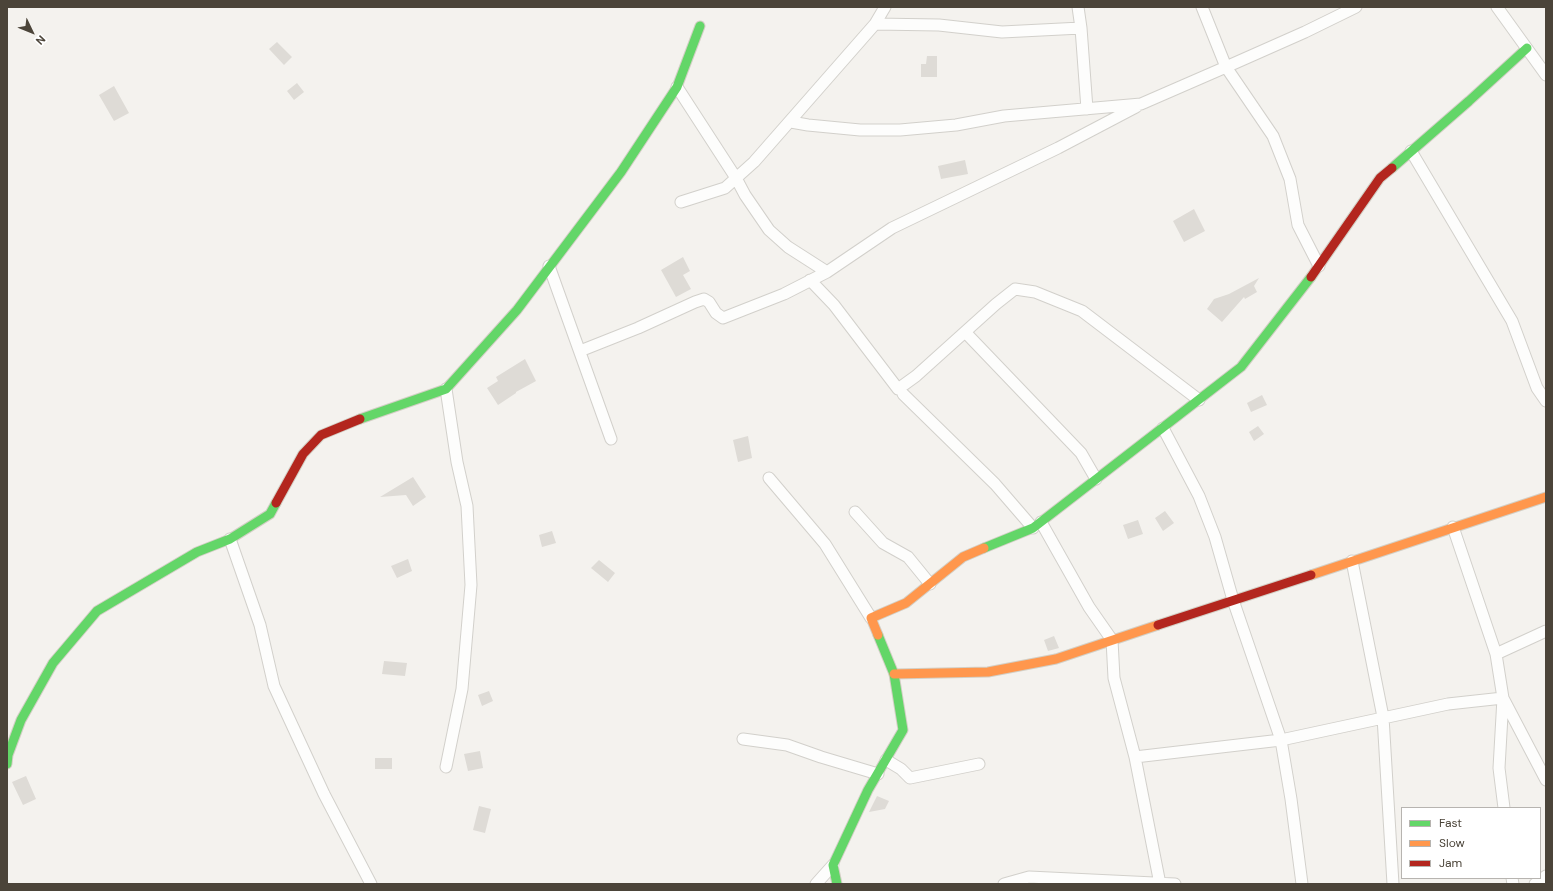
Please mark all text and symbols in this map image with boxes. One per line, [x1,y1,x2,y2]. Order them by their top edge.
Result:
north arrow [12,12,52,52]
text: N [33,32,49,48]
legend [1401,807,1541,879]
text: Fast [1439,815,1462,831]
text: Slow [1439,835,1465,851]
text: Jam [1439,855,1462,871]

